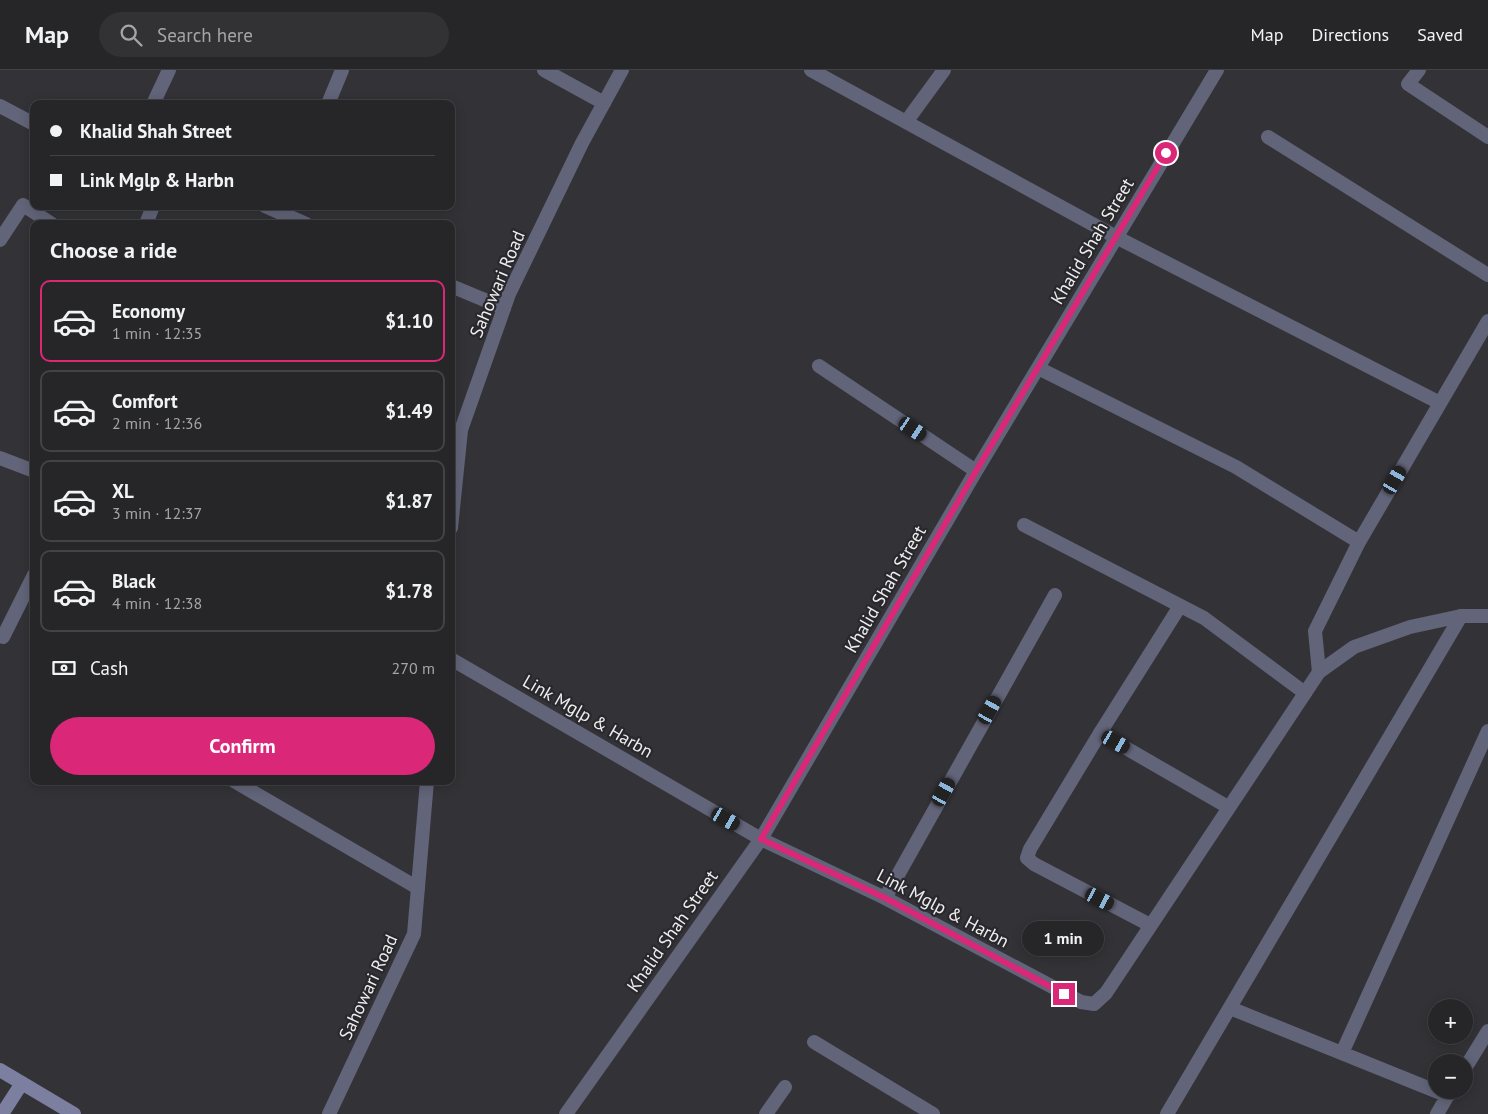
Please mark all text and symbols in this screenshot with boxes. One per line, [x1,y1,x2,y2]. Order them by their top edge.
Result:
search box [99,12,449,57]
text: Map [25,19,69,50]
icon: search [117,21,145,49]
text: Search here [157,23,253,47]
text: Map [1251,23,1283,46]
text: Directions [1311,23,1389,46]
text: Saved [1417,23,1463,46]
text: Khalid Shah Street [80,119,232,143]
route start [1155,142,1177,164]
text: Link Mglp & Harbn [80,168,234,192]
street label: Khalid Shah Street [1045,174,1139,308]
street label: Sahowari Road [464,227,530,341]
text: Choose a ride [50,236,177,264]
icon: car [52,299,97,344]
text: Economy [112,299,185,323]
text: $1.10 [385,309,433,333]
text: 1 min · 12:35 [112,323,202,343]
icon: car [52,389,97,434]
text: Comfort [112,389,178,413]
text: $1.49 [385,399,433,423]
text: 2 min · 12:36 [112,413,202,433]
car [896,414,929,444]
car [1381,463,1408,497]
icon: car [52,479,97,524]
text: XL [112,479,134,503]
text: $1.87 [385,489,433,513]
text: 3 min · 12:37 [112,503,202,523]
street label: Khalid Shah Street [839,521,931,657]
icon: car [52,569,97,614]
text: Black [112,569,156,593]
text: $1.78 [385,579,433,603]
text: 4 min · 12:38 [112,593,202,613]
icon: cash [50,654,78,682]
text: Cash [90,656,128,680]
text: 270 m [392,658,435,678]
street label: Link Mglp & Harbn [519,669,657,763]
car [976,693,1003,727]
button: Confirm [50,717,435,775]
car [1099,728,1132,756]
car [930,775,957,809]
car [709,805,742,833]
street label: Link Mglp & Harbn [873,863,1013,953]
street label: Khalid Shah Street [621,866,723,996]
car [1083,886,1116,912]
callout: 1 min [1023,922,1105,956]
text: 1 min [1043,928,1083,948]
street label: Sahowari Road [334,931,402,1043]
route end [1053,983,1075,1005]
map controls [1428,999,1473,1099]
button: + [1428,999,1473,1044]
button: − [1428,1054,1473,1099]

